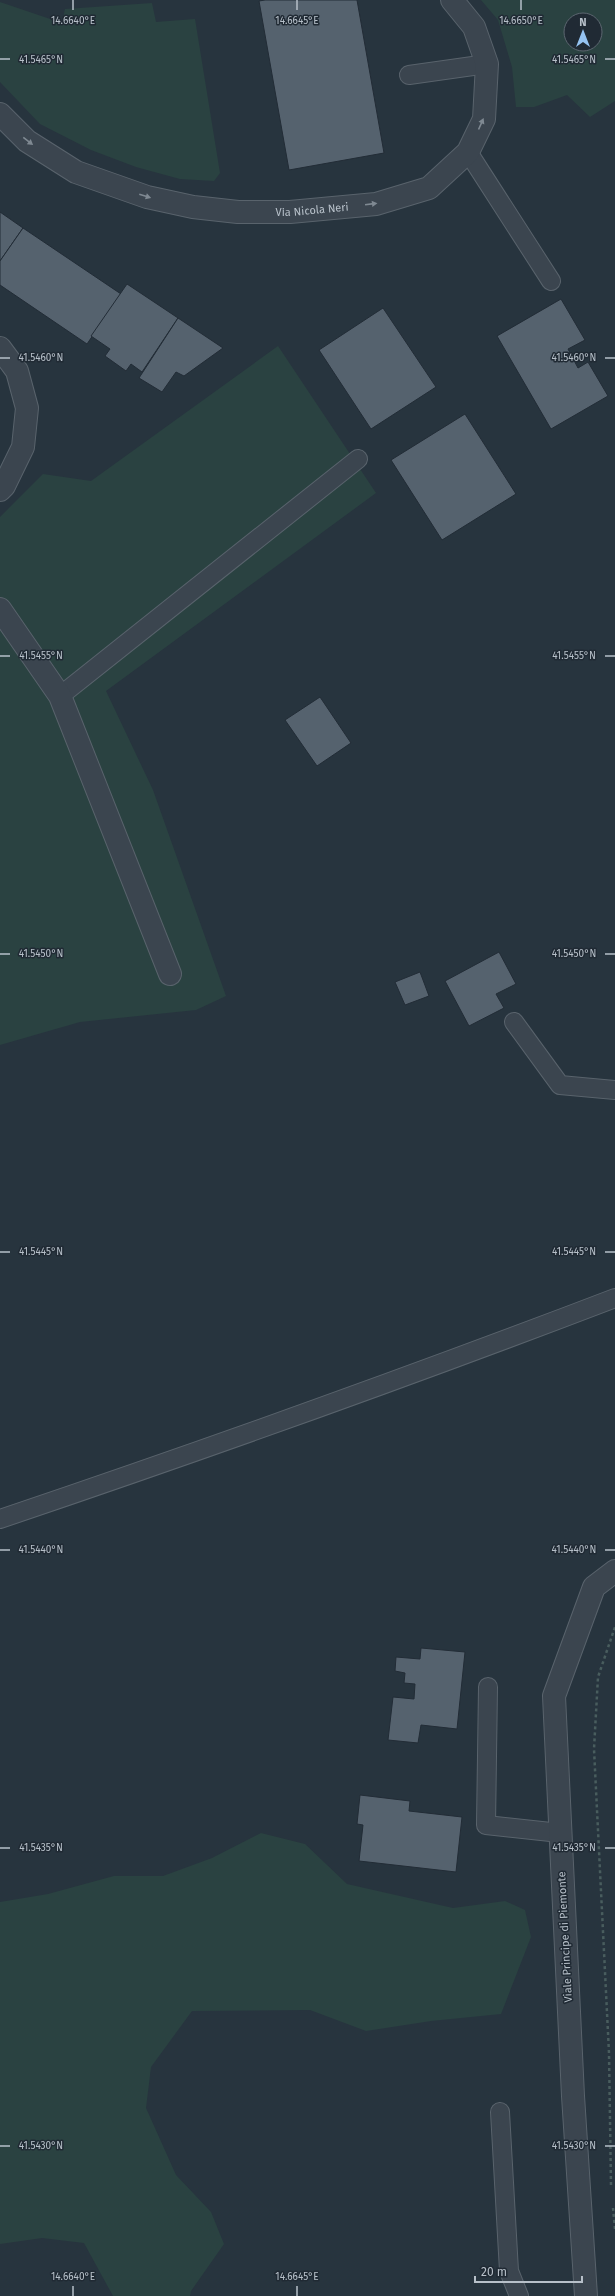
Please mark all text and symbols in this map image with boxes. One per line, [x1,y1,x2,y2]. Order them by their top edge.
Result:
north arrow [563,12,603,52]
text: 14.6640°E [51,15,95,27]
text: 14.6645°E [275,15,319,27]
text: 14.6650°E [499,15,543,27]
text: N [579,16,587,29]
text: 41.5465°N [19,54,63,66]
text: 41.5465°N [552,54,596,66]
one-way arrow [478,119,484,130]
one-way arrow [23,137,34,145]
one-way arrow [139,193,151,199]
street label: Via Nicola Neri [276,200,349,219]
one-way arrow [365,201,377,207]
text: 41.5460°N [19,352,63,364]
text: 41.5460°N [552,352,596,364]
text: 41.5455°N [19,650,63,662]
text: 41.5455°N [552,650,596,662]
text: 41.5450°N [19,948,63,960]
text: 41.5450°N [552,948,596,960]
text: 41.5445°N [19,1246,63,1258]
text: 41.5445°N [552,1246,596,1258]
text: 41.5440°N [19,1544,63,1556]
text: 41.5440°N [552,1544,596,1556]
text: 41.5435°N [19,1842,63,1854]
text: 41.5435°N [552,1842,596,1854]
street label: Viale Principe di Piemonte [555,1871,575,2003]
text: 41.5430°N [19,2140,63,2152]
text: 41.5430°N [552,2140,596,2152]
scale bar [475,2258,582,2284]
text: 20 m [481,2265,507,2279]
text: 14.6640°E [51,2271,95,2283]
text: 14.6645°E [275,2271,319,2283]

